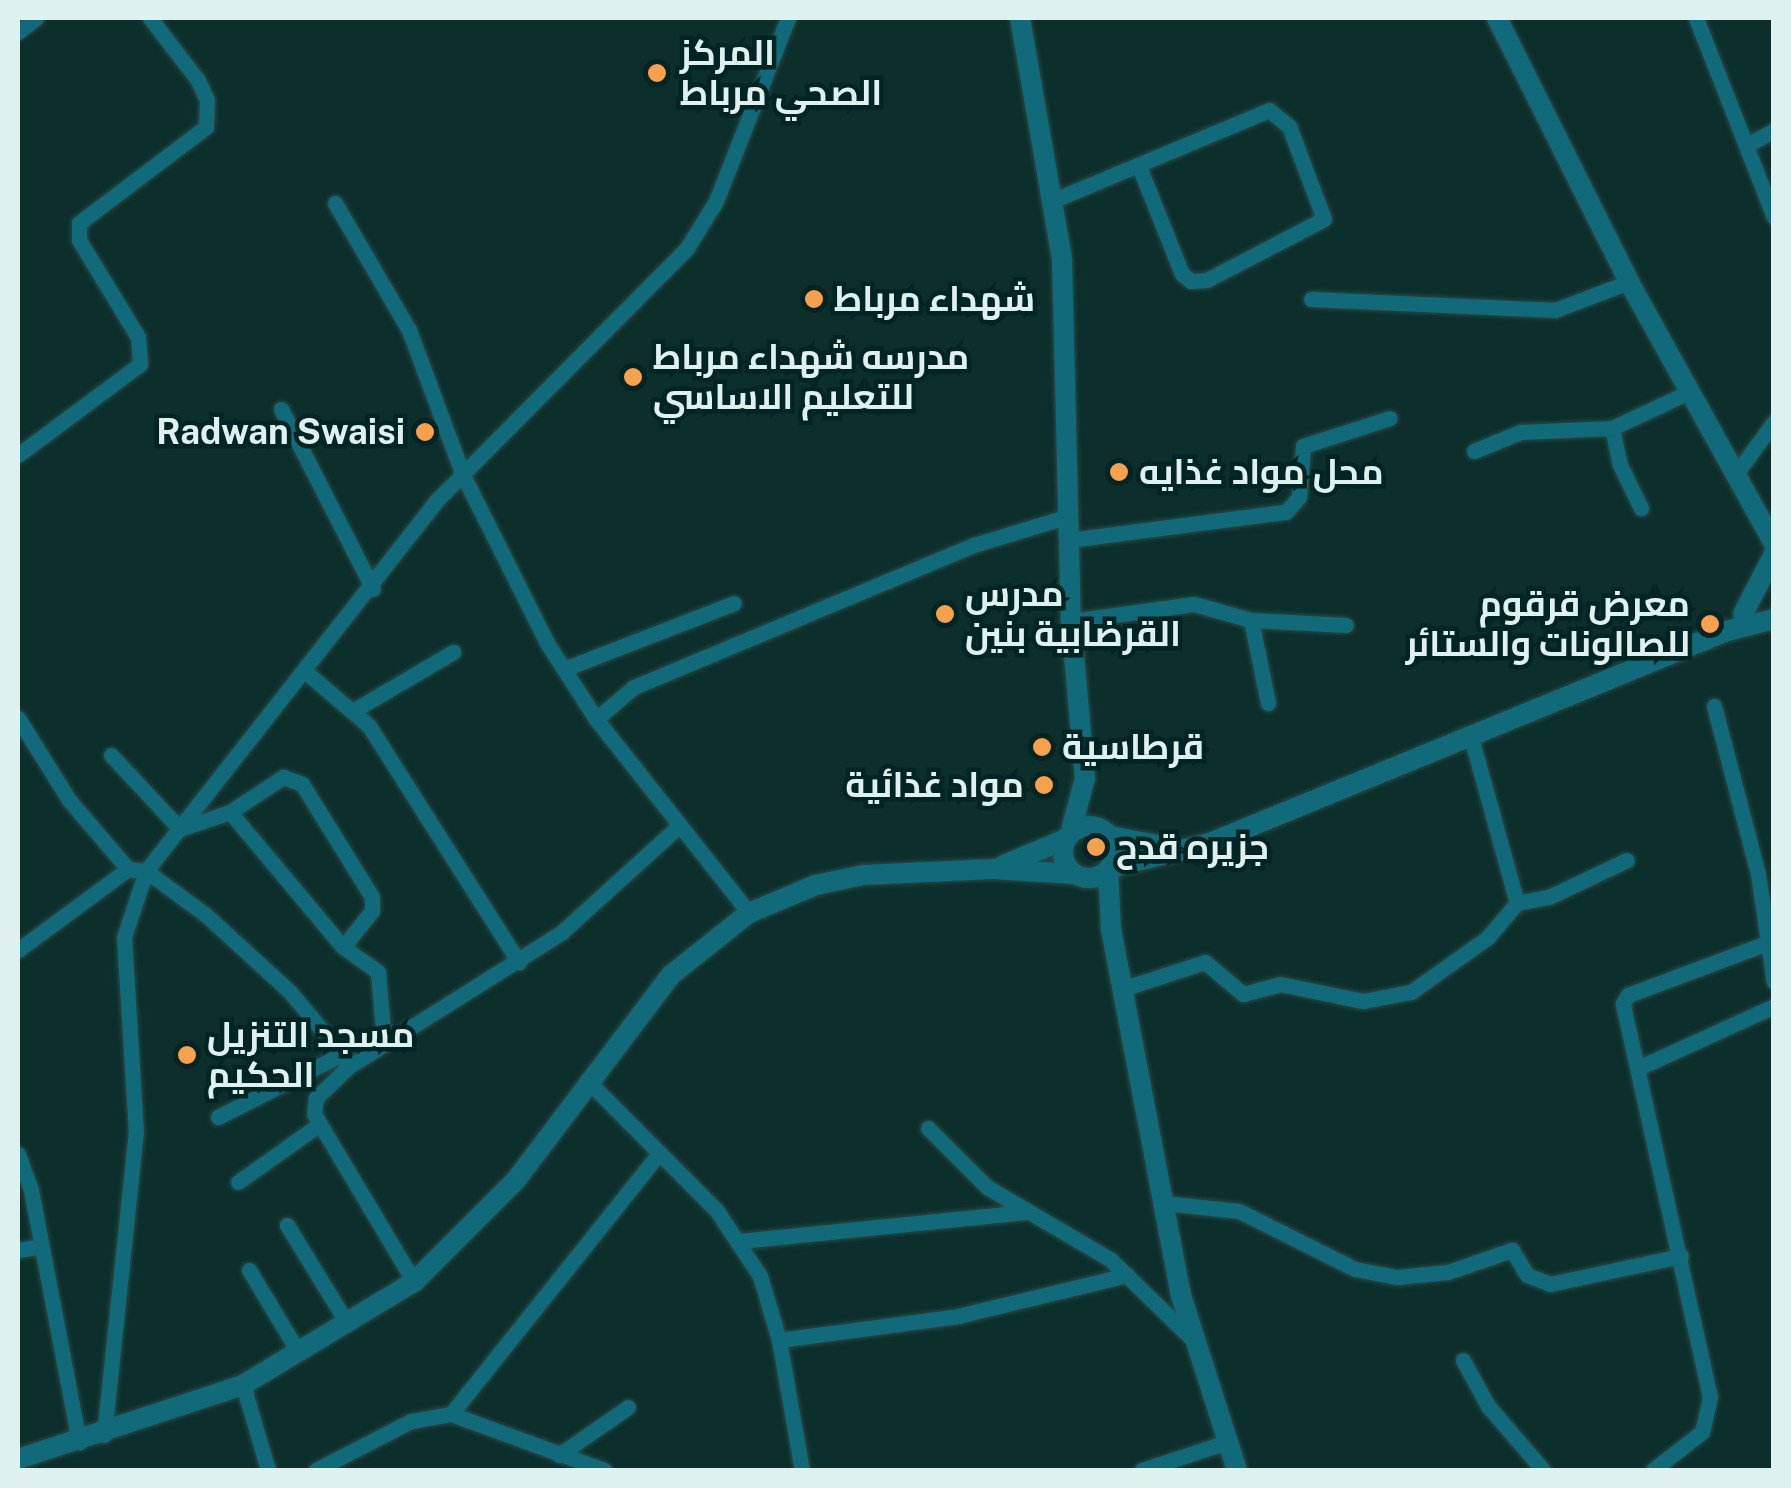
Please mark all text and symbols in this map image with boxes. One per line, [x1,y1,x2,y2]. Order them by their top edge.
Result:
place label: المركز الصحي مرباط [680,32,882,114]
marker: المركز الصحي مرباط [644,60,670,86]
place label: شهداء مرباط [834,278,1035,320]
marker: شهداء مرباط [803,288,825,310]
place label: مدرسه شهداء مرباط للتعليم الاساسي [653,336,969,418]
marker: مدرسه شهداء مرباط للتعليم الاساسي [622,366,644,388]
place label: Radwan Swaisi [156,411,405,453]
marker: Radwan Swaisi [414,421,436,443]
place label: محل مواد غذايه [1139,451,1384,493]
marker: محل مواد غذايه [1108,461,1130,483]
place label: مدرس القرضابية بنين [965,573,1181,655]
place label: معرض قرقوم للصالونات والستائر [1406,583,1690,665]
marker: مدرس القرضابية بنين [934,603,956,625]
marker: معرض قرقوم للصالونات والستائر [1699,613,1721,635]
place label: قرطاسية [1062,726,1204,768]
marker: قرطاسية [1031,736,1053,758]
place label: مواد غذائية [845,764,1024,806]
marker: مواد غذائية [1033,774,1055,796]
place label: جزيره قدح [1116,826,1269,868]
marker: جزيره قدح [1085,836,1107,858]
place label: مسجد التنزيل الحكيم [207,1014,414,1096]
marker: مسجد التنزيل الحكيم [176,1044,198,1066]

